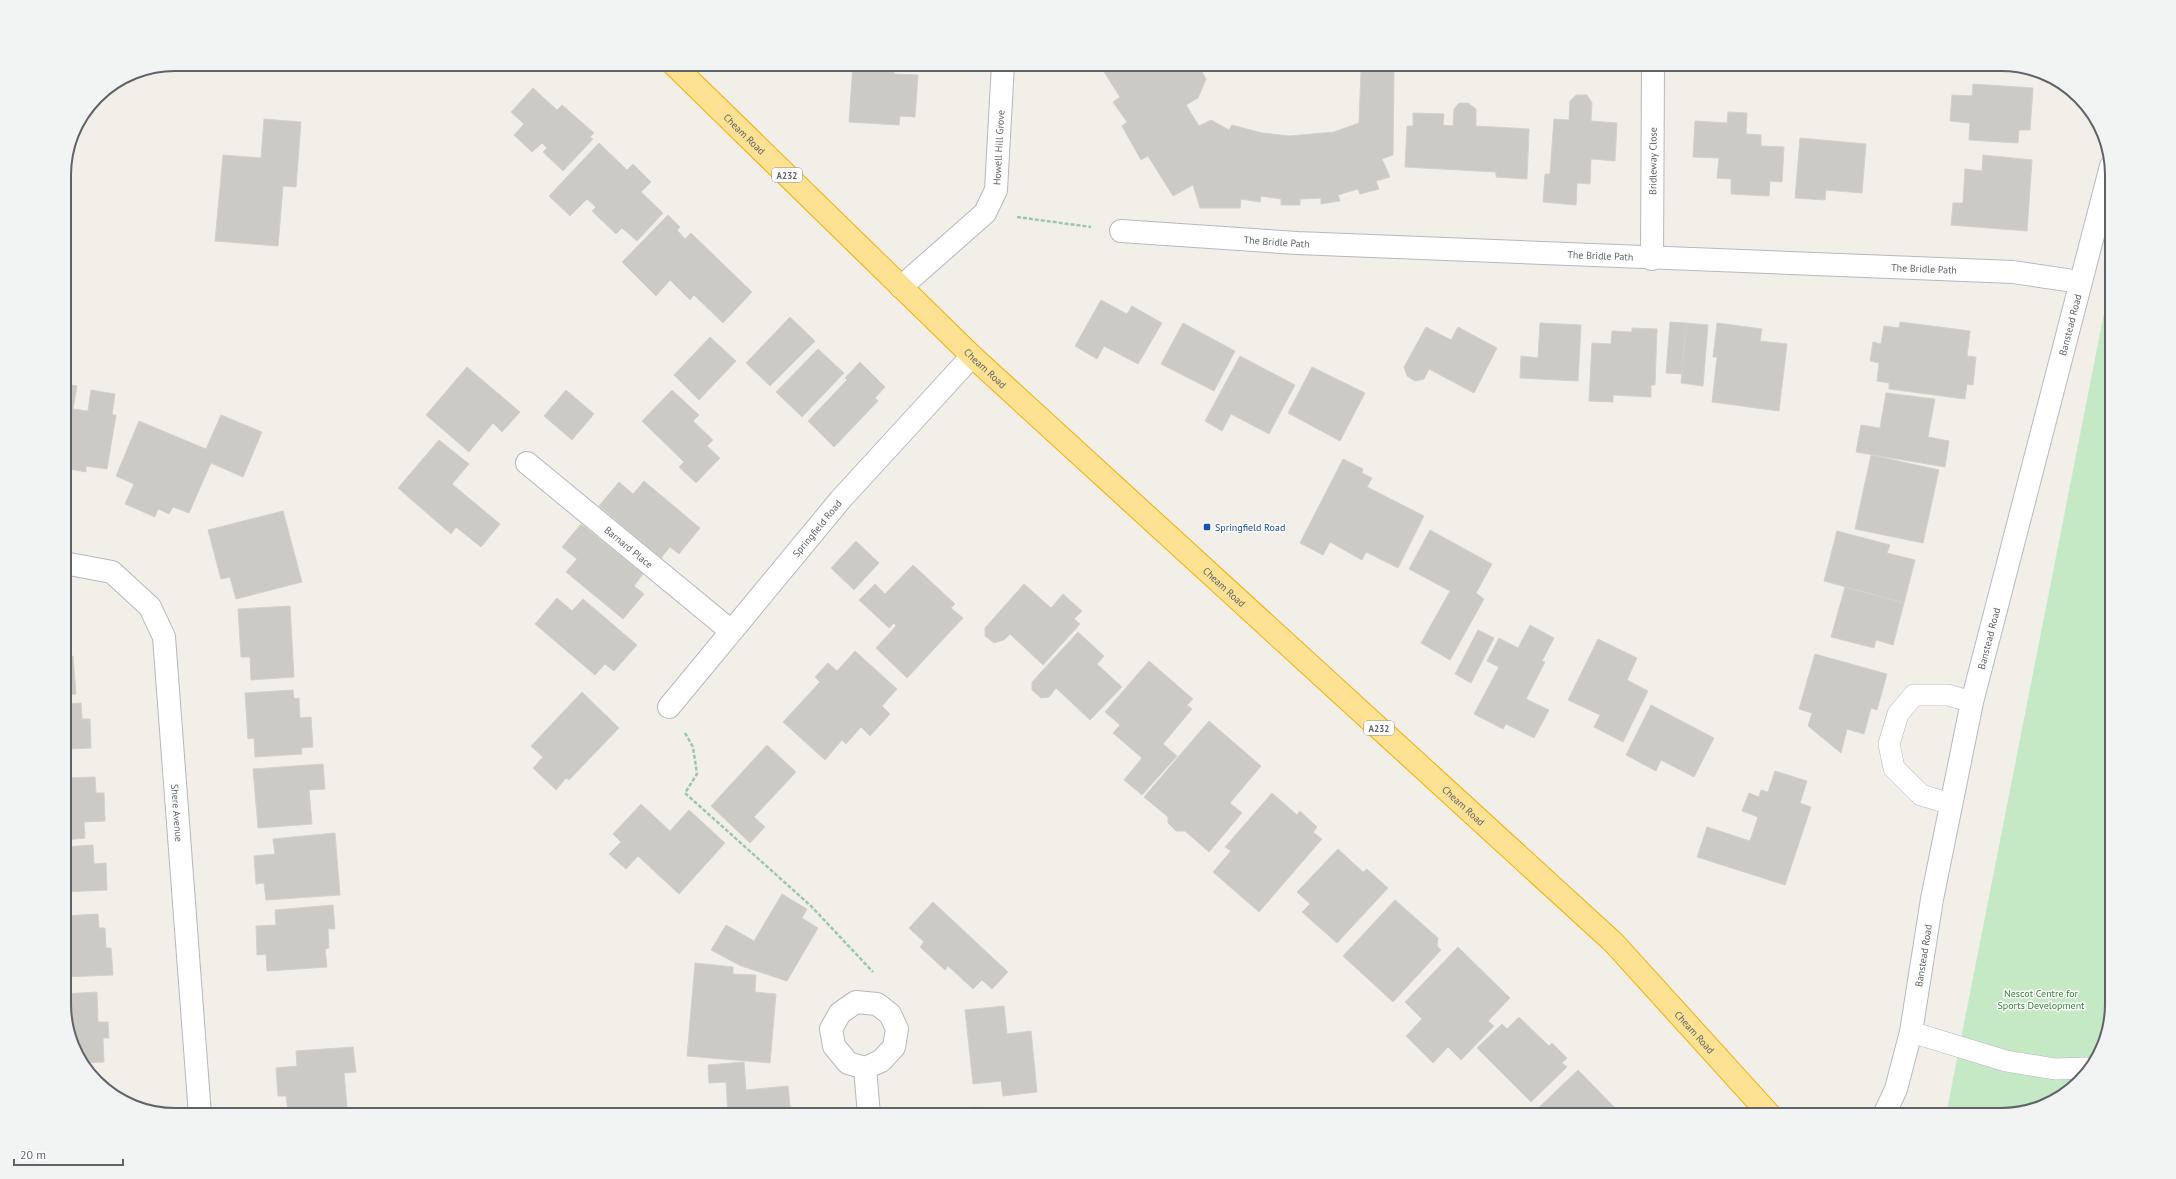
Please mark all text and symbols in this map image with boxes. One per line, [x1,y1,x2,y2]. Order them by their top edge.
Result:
street label: Howell Hill Grove [990,110,1007,185]
street label: Cheam Road [721,111,768,157]
street label: Bridleway Close [1646,127,1659,195]
road number: A232 [772,168,802,182]
street label: The Bridle Path [1243,233,1310,250]
street label: The Bridle Path [1567,247,1634,263]
street label: The Bridle Path [1891,261,1957,276]
street label: Banstead Road [2056,293,2084,357]
street label: Cheam Road [961,345,1009,391]
street label: Springfield Road [789,497,844,559]
place label: Springfield Road [1215,521,1285,534]
marker: Springfield Road [1202,522,1212,532]
street label: Barnard Place [602,523,656,571]
street label: Cheam Road [1200,564,1248,610]
street label: Banstead Road [1974,606,2003,671]
road number: A232 [1364,721,1394,735]
street label: Shere Avenue [169,783,186,842]
street label: Cheam Road [1440,783,1488,828]
street label: Banstead Road [1912,923,1934,988]
park label: Nescot Centre for Sports Development [1998,987,2085,1012]
street label: Cheam Road [1672,1008,1717,1056]
scale bar [14,1141,123,1167]
text: 20 m [20,1147,46,1162]

